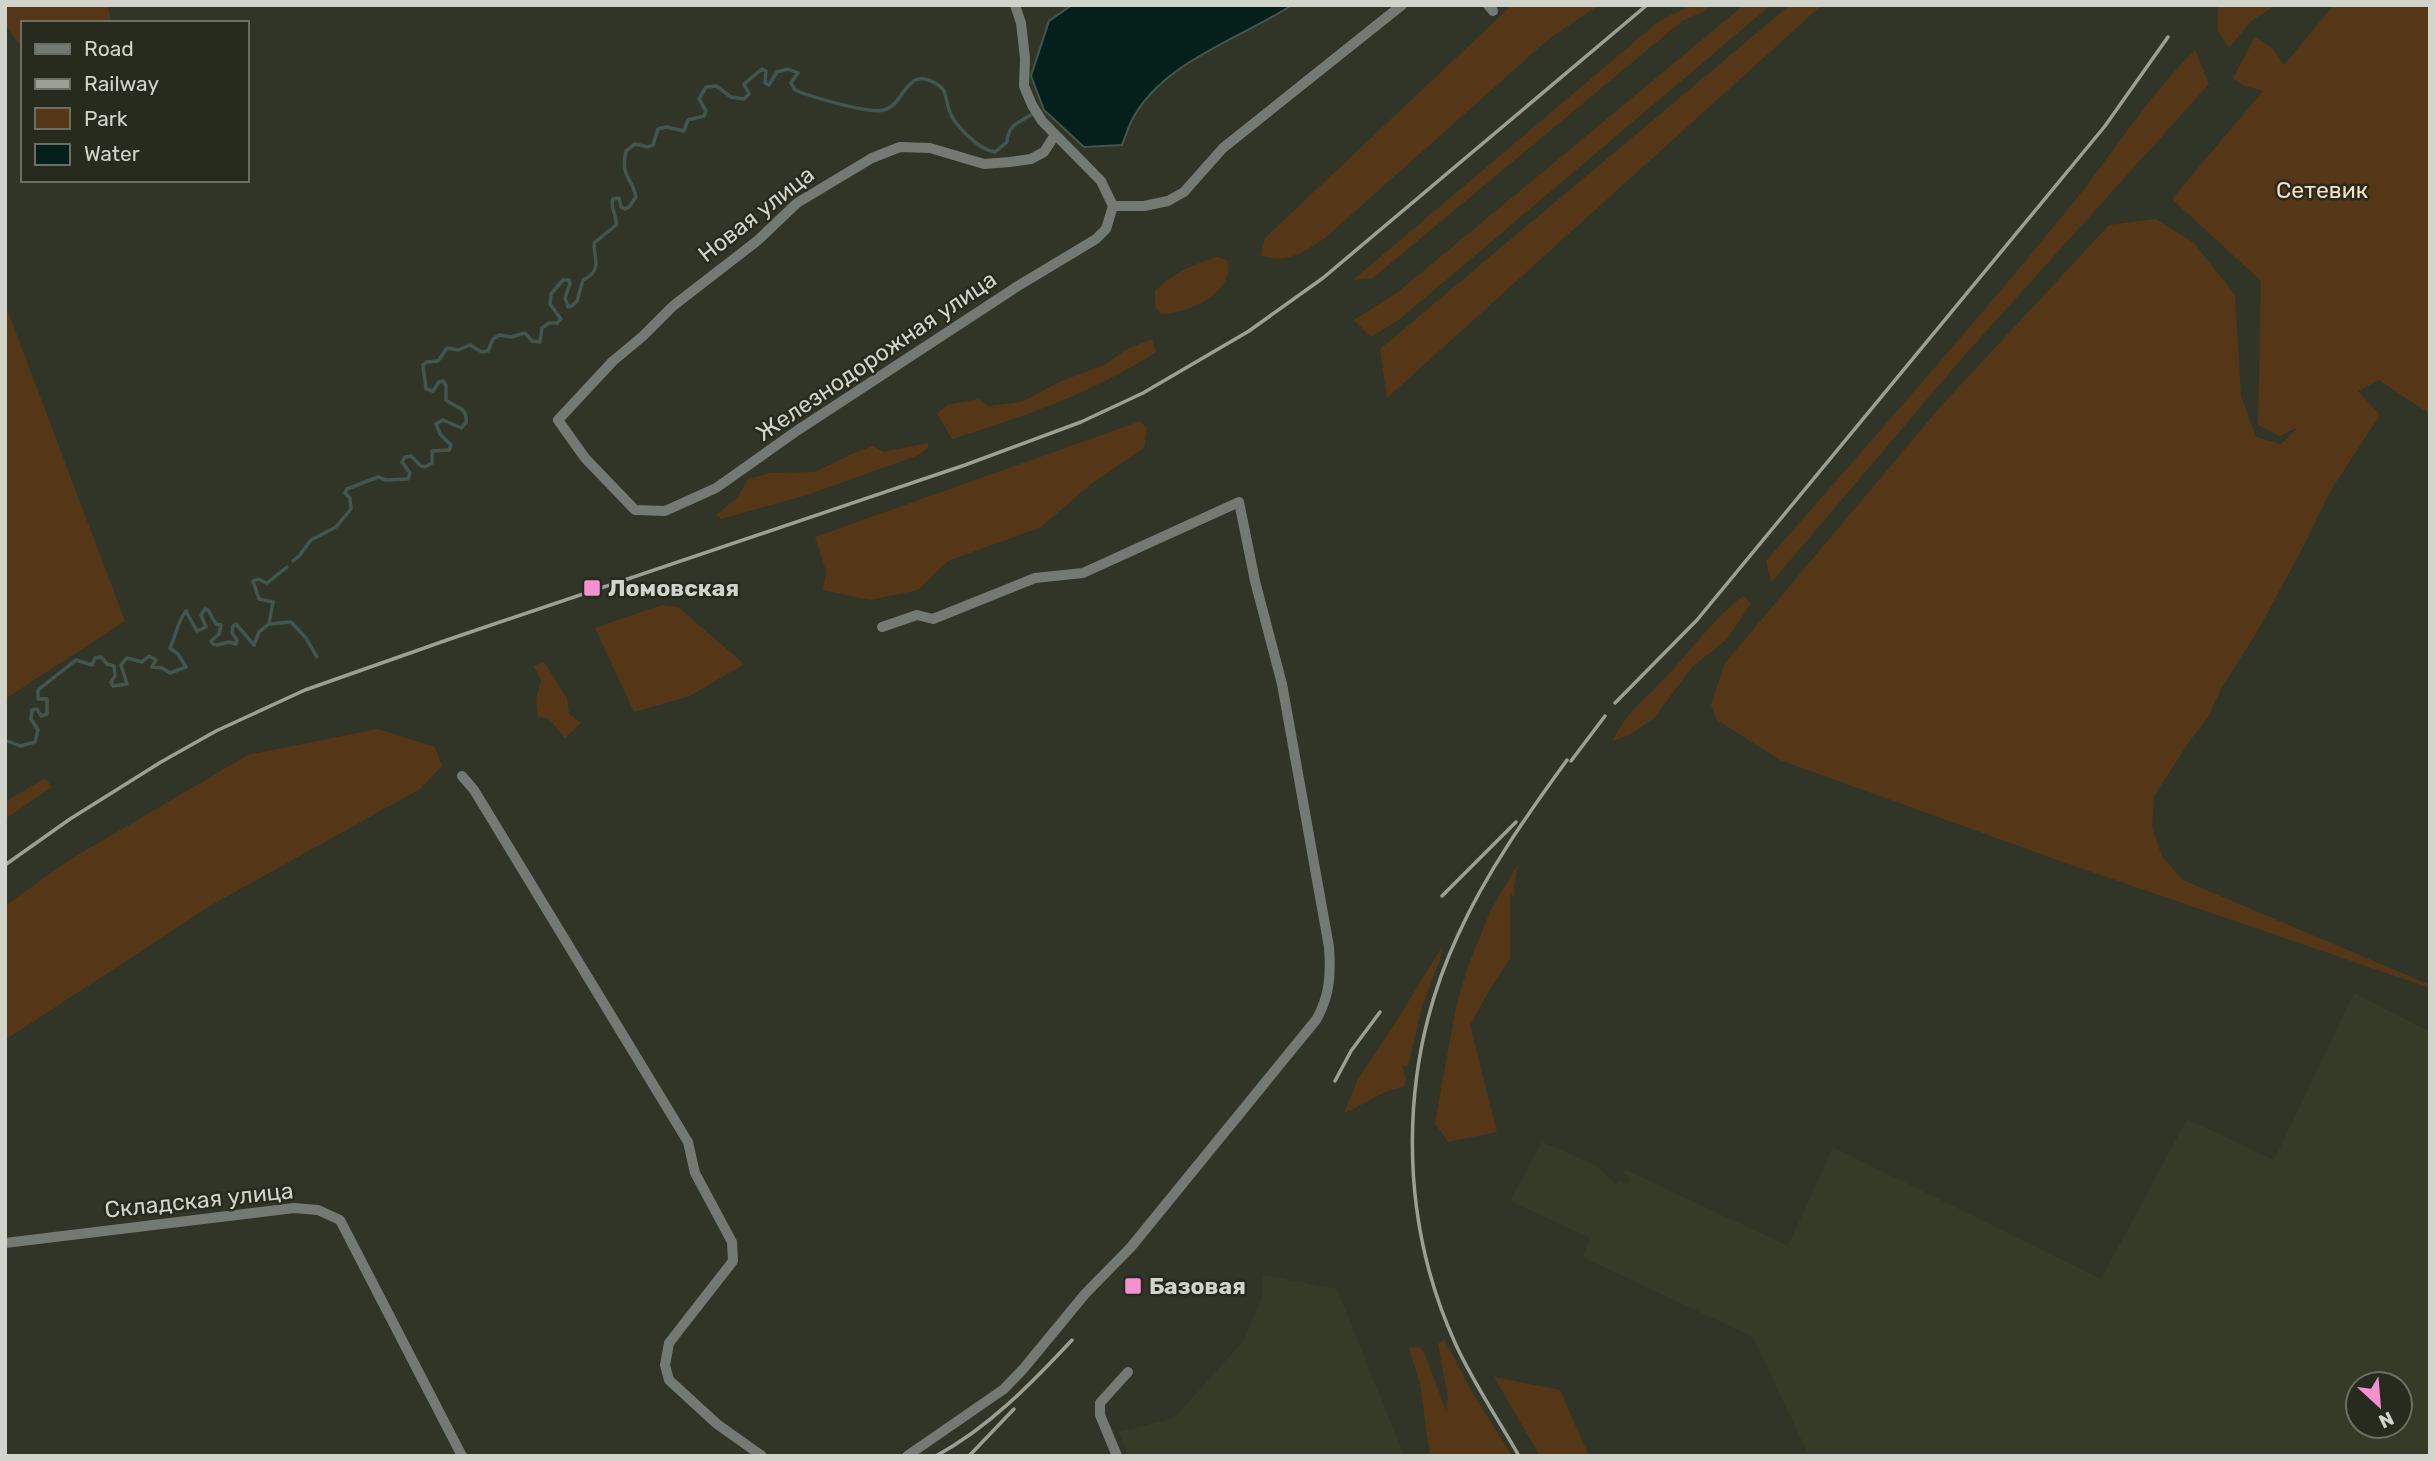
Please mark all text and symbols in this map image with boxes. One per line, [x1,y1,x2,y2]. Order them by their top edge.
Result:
legend [21,21,248,182]
text: Road [84,36,134,61]
text: Railway [84,71,159,96]
text: Park [84,106,128,131]
text: Water [84,141,140,166]
street label: Новая улица [692,160,820,268]
park label: Сетевик [2276,176,2368,204]
street label: Железнодорожная улица [750,265,1002,447]
place label: Ломовская [608,574,739,602]
marker: Ломовская [582,578,602,598]
street label: Складская улица [103,1176,295,1224]
place label: Базовая [1149,1272,1246,1300]
marker: Базовая [1123,1276,1143,1296]
north arrow [2344,1370,2414,1440]
text: N [2375,1406,2397,1433]

